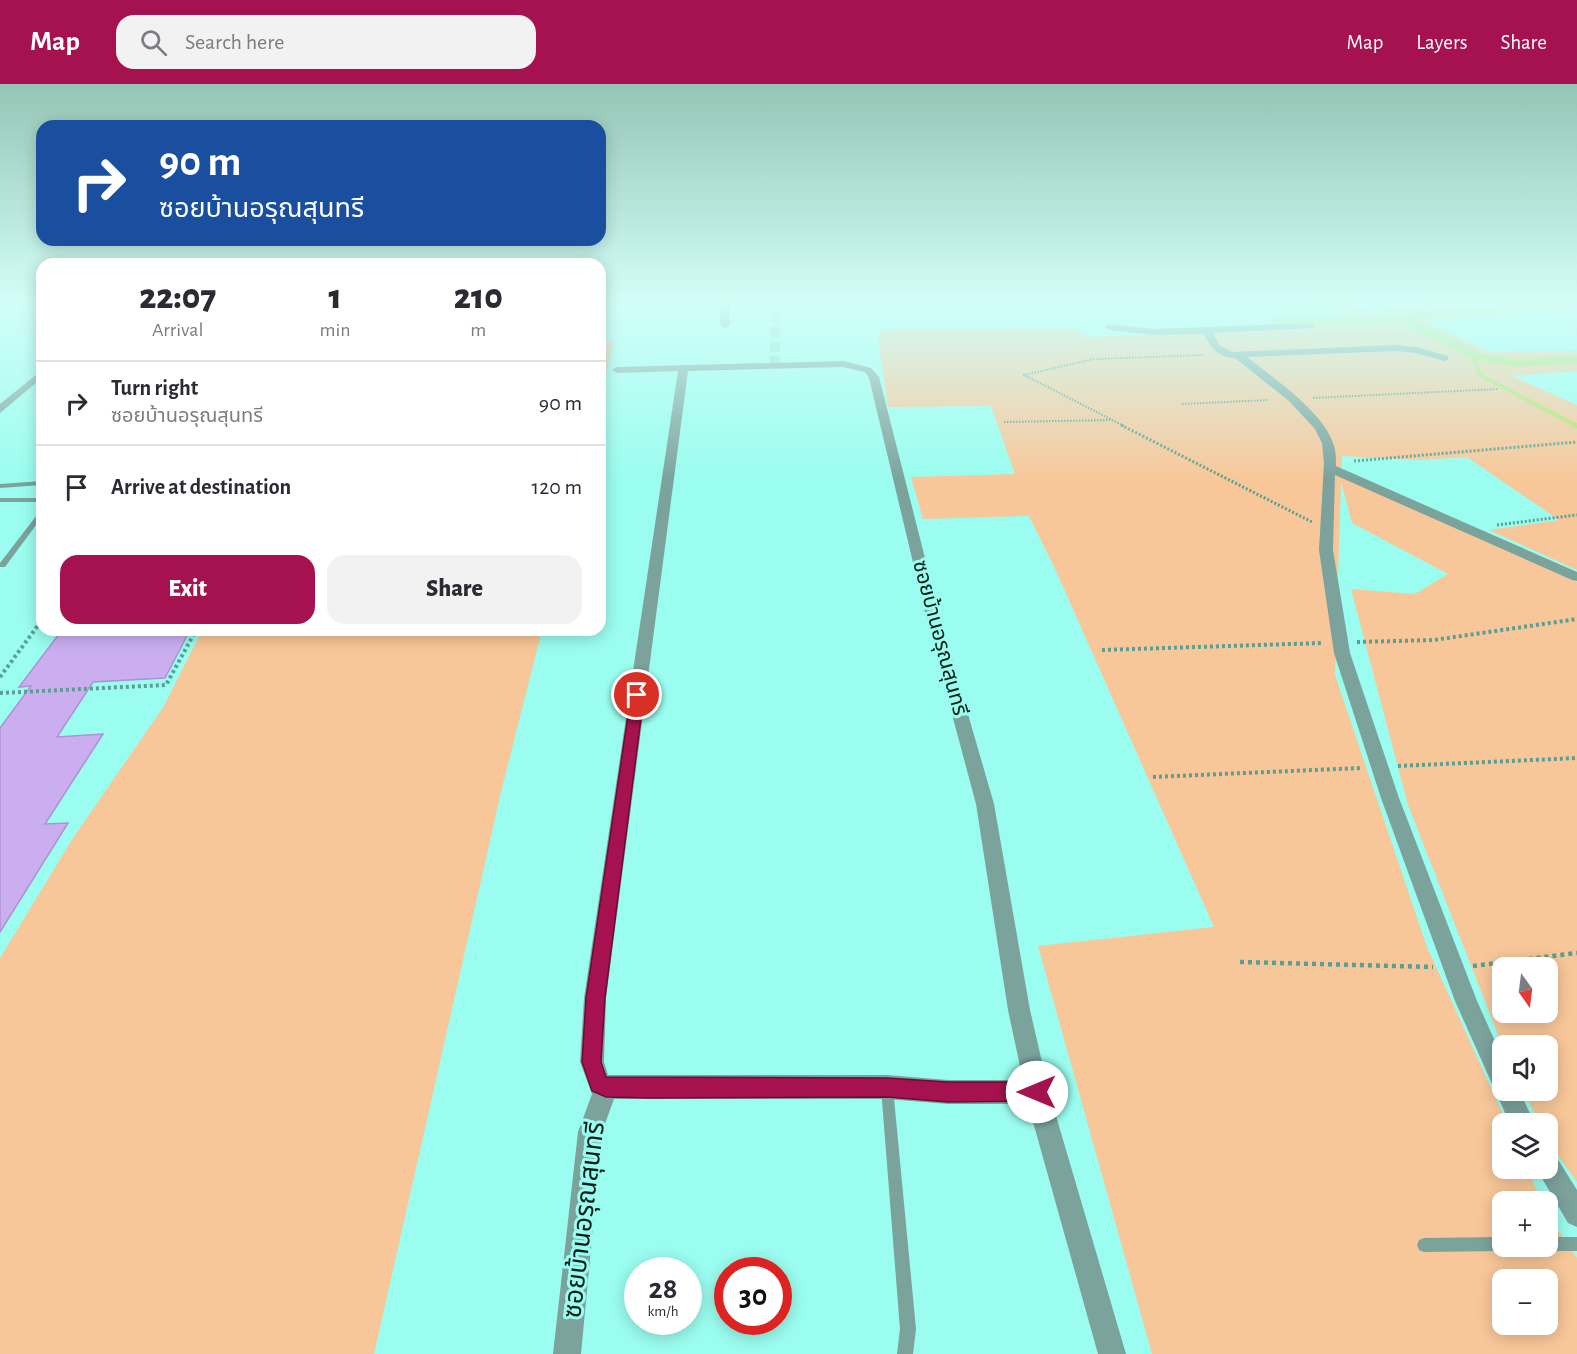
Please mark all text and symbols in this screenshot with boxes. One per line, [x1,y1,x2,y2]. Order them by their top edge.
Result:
search box [116,15,536,69]
icon: search [137,26,170,59]
text: Map [30,28,80,56]
text: Search here [185,31,284,53]
text: Map [1347,32,1383,53]
text: Layers [1416,32,1467,53]
text: Share [1500,32,1547,53]
text: 90 m [159,141,241,183]
icon: right [60,144,138,222]
text: ซอยบ้านอรุณสุนทรี [159,195,364,222]
text: 22:07 [139,279,216,315]
text: 1 [328,279,342,315]
text: 210 [454,279,503,315]
text: Arrival [152,320,203,340]
text: min [319,320,351,340]
text: m [470,320,486,340]
text: Turn right [111,377,198,399]
icon: right [60,387,93,420]
text: 90 m [539,392,582,414]
text: ซอยบ้านอรุณสุนทรี [111,406,263,426]
icon: arrive [60,471,93,504]
text: Arrive at destination [111,476,291,498]
text: 120 m [532,476,582,498]
button: Exit [60,555,315,624]
button: Share [327,555,582,624]
street label: ซอยบ้านอรุณสุนทรี [907,558,973,718]
pin [611,669,662,720]
icon: arrive [620,678,653,711]
north arrow [1492,957,1558,1023]
map controls [1492,957,1558,1335]
button: sound [1492,1035,1558,1101]
position arrow [1005,1060,1069,1124]
button: layers [1492,1113,1558,1179]
street label: ซอยบ้านอรุณสุนทรี [557,1120,611,1320]
button: + [1492,1191,1558,1257]
speed limit sign: 30 [714,1257,792,1335]
button: − [1492,1269,1558,1335]
text: 28 [649,1274,677,1304]
text: km/h [648,1304,678,1319]

